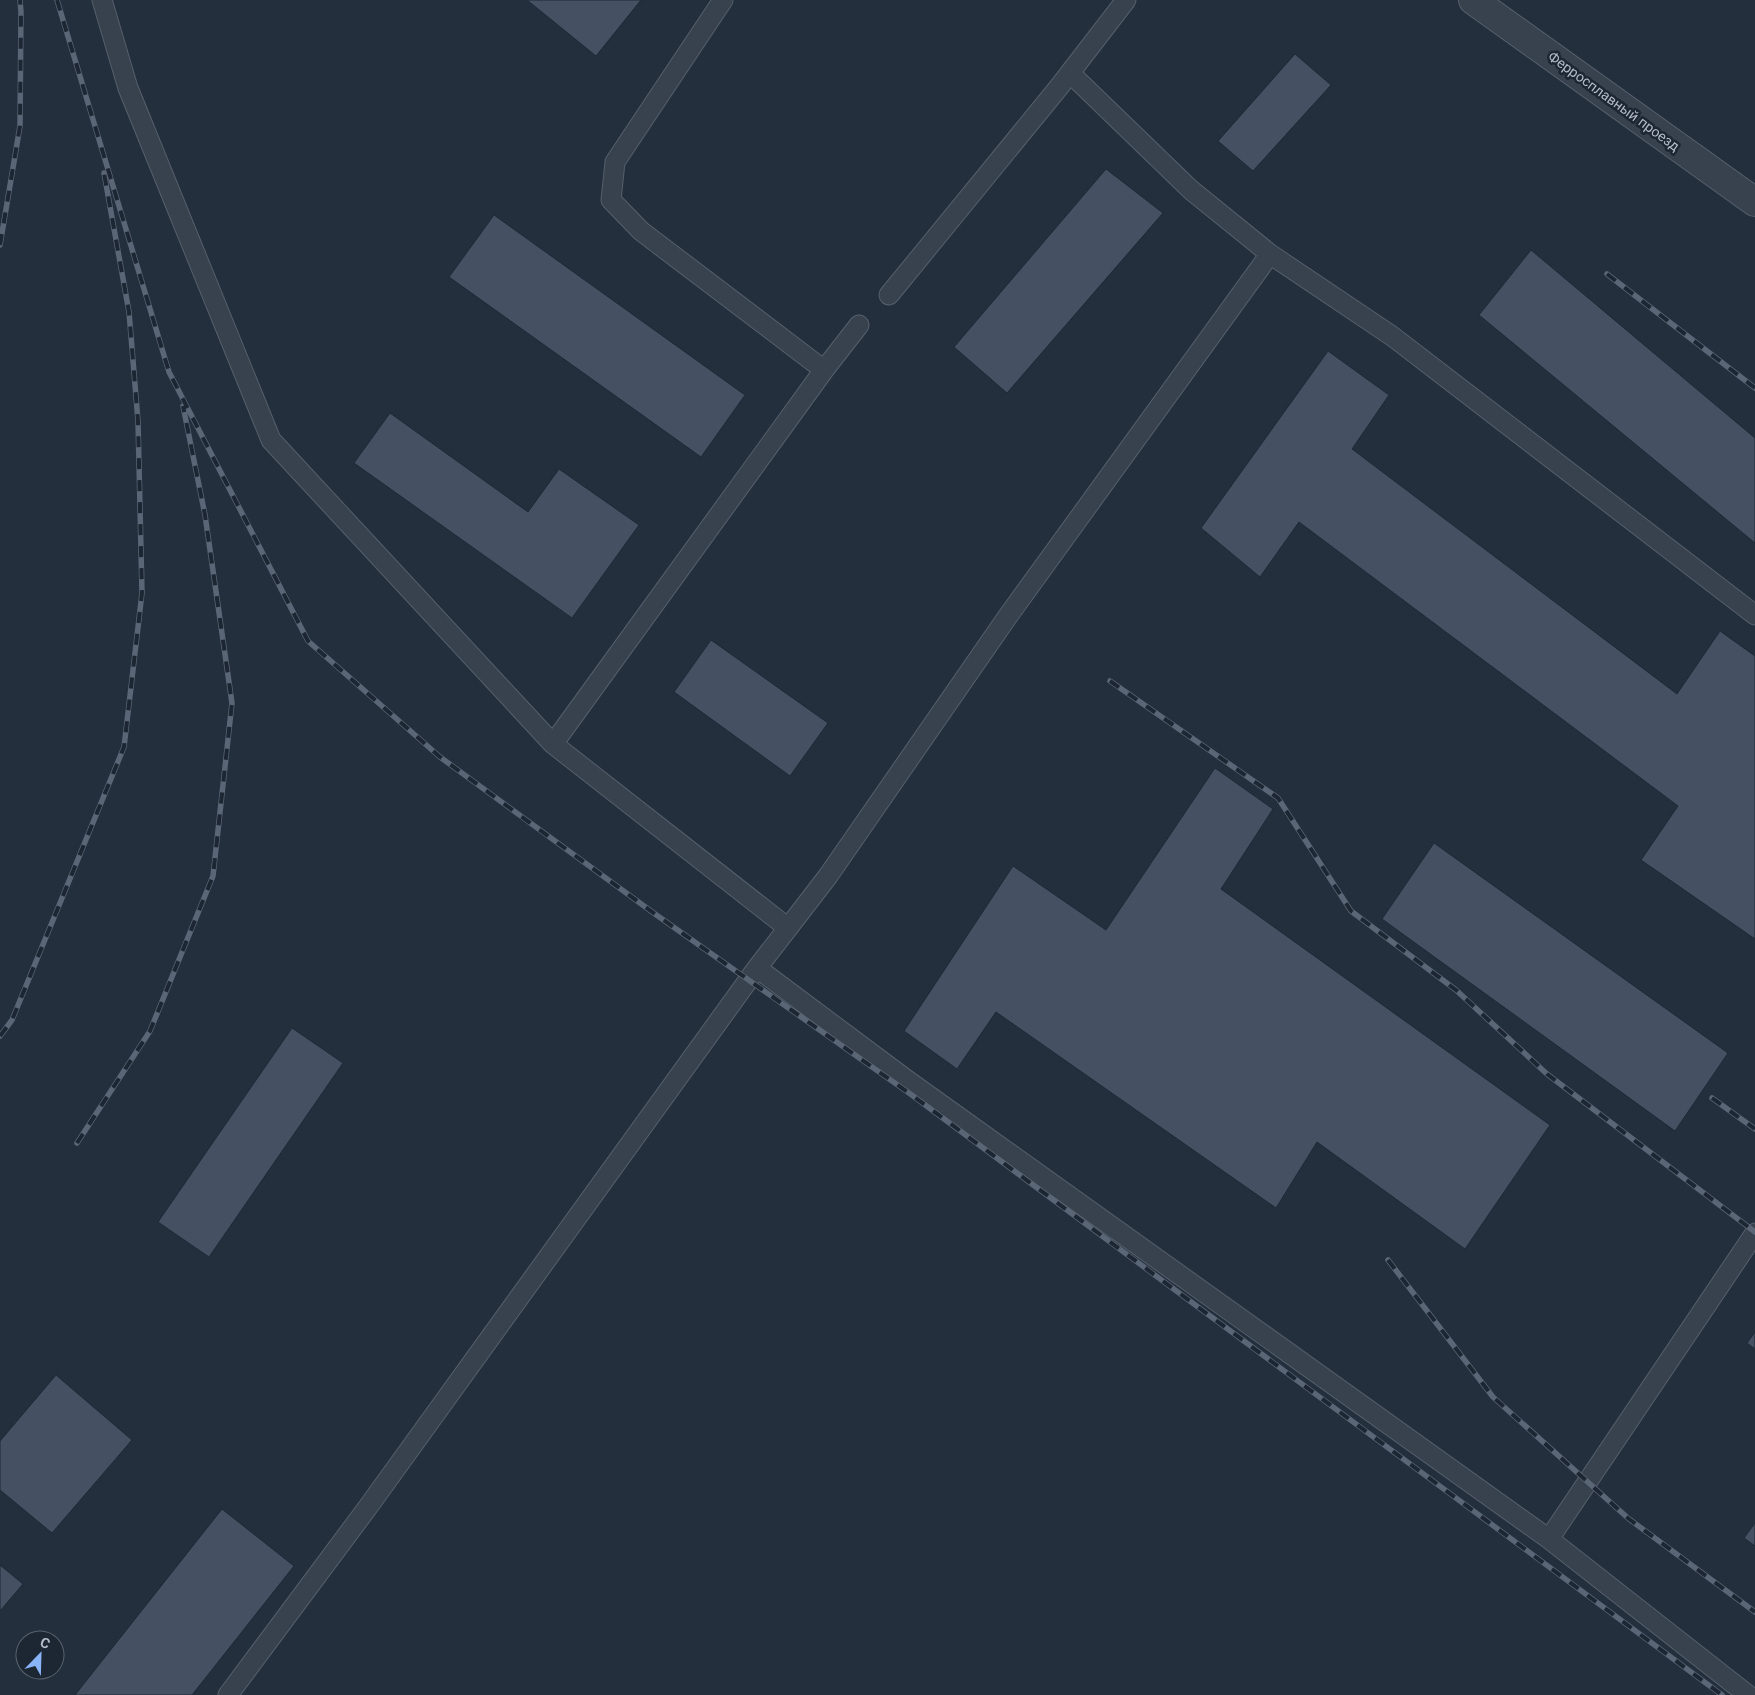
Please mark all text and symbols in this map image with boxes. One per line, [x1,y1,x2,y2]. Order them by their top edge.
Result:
street label: Ферросплавный проезд [1545,48,1683,154]
north arrow [15,1630,65,1680]
text: С [38,1634,52,1652]

